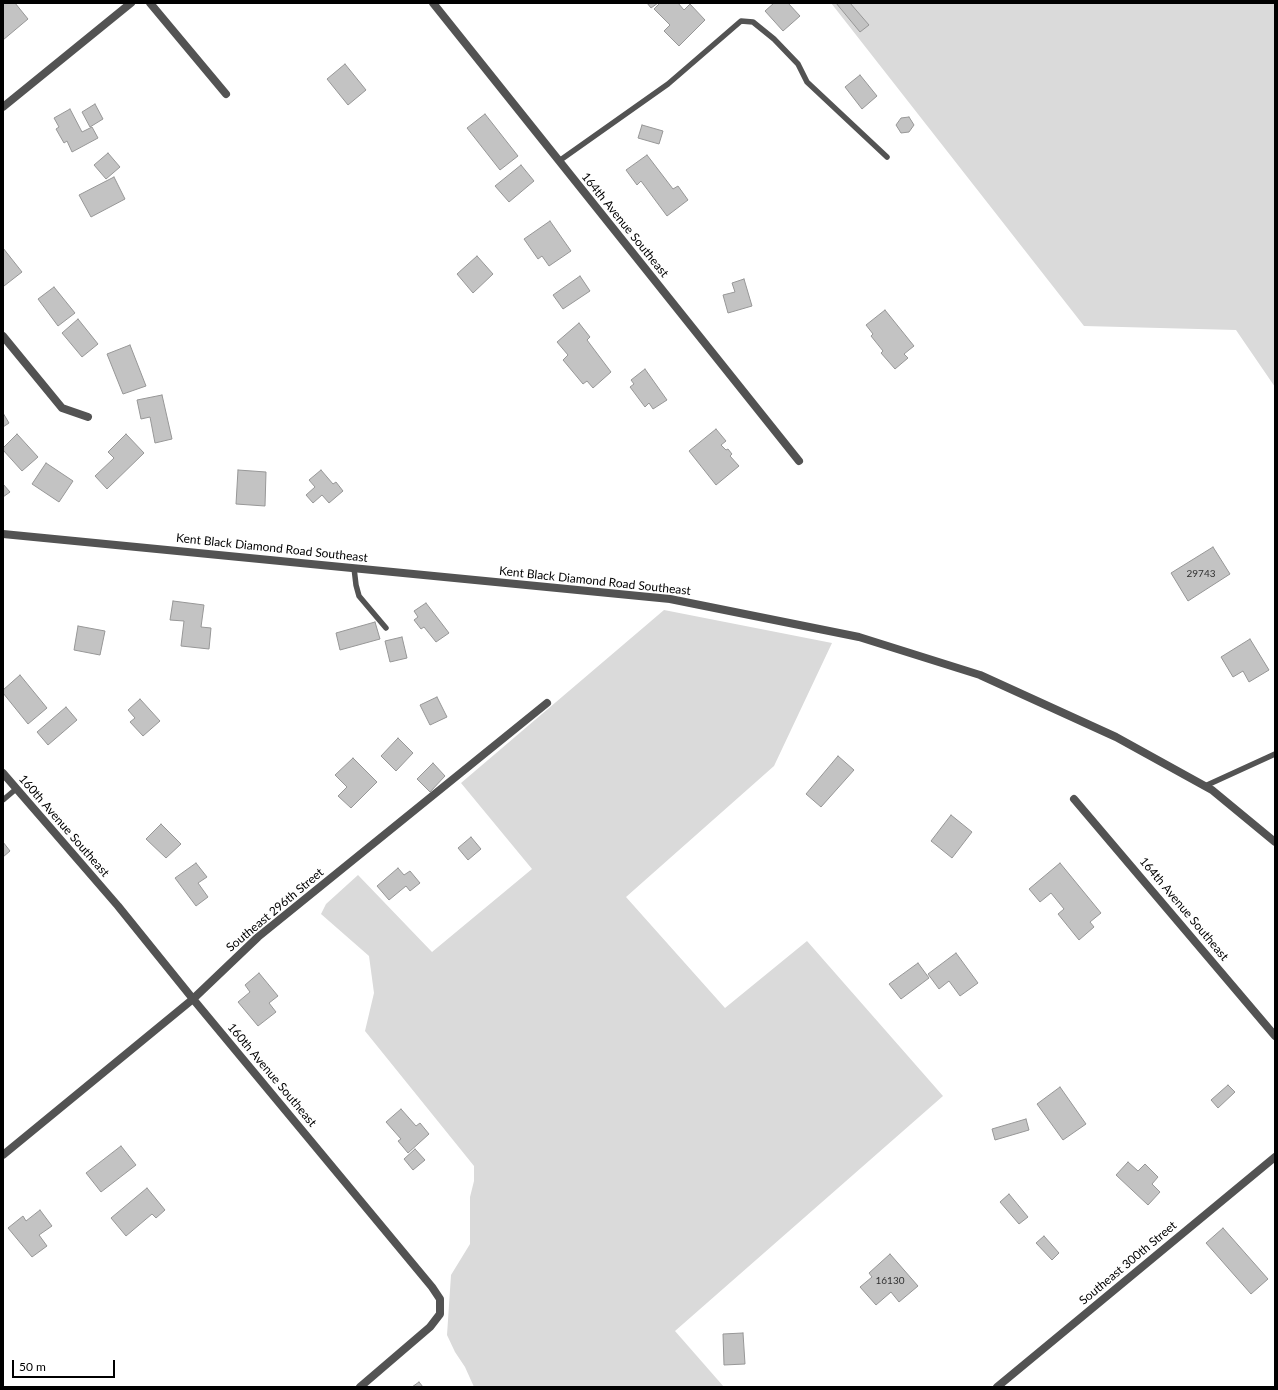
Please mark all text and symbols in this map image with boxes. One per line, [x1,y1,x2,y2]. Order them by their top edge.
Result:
street label: 164th Avenue Southeast [578,170,672,280]
street label: Kent Black Diamond Road Southeast [175,531,369,565]
street label: Kent Black Diamond Road Southeast [498,564,692,598]
house number: 29743 [1187,568,1215,580]
street label: 160th Avenue Southeast [16,772,112,880]
street label: 164th Avenue Southeast [1137,854,1231,964]
street label: Southeast 296th Street [223,865,327,955]
street label: 160th Avenue Southeast [225,1020,319,1130]
street label: Southeast 300th Street [1076,1218,1180,1308]
house number: 16130 [876,1275,904,1287]
scale bar [14,1352,117,1378]
text: 50 m [19,1359,46,1374]

